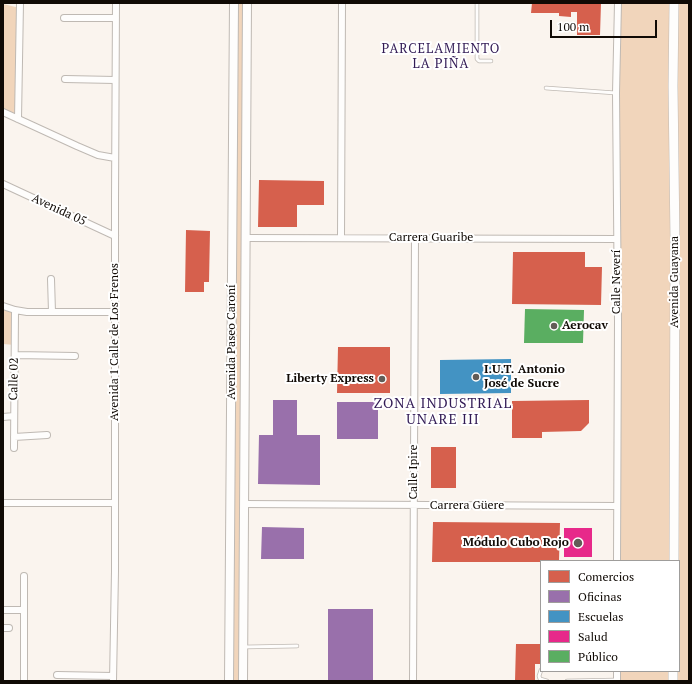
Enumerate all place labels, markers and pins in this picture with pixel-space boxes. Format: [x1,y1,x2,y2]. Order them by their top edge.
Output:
place label: Aerocav [562,319,608,333]
marker: Aerocav [549,321,559,331]
place label: I.U.T. Antonio José de Sucre [484,363,565,391]
place label: Liberty Express [286,372,374,386]
marker: I.U.T. Antonio José de Sucre [471,372,481,382]
marker: Liberty Express [377,374,387,384]
place label: Módulo Cubo Rojo [463,536,569,550]
marker: Módulo Cubo Rojo [572,537,584,549]

